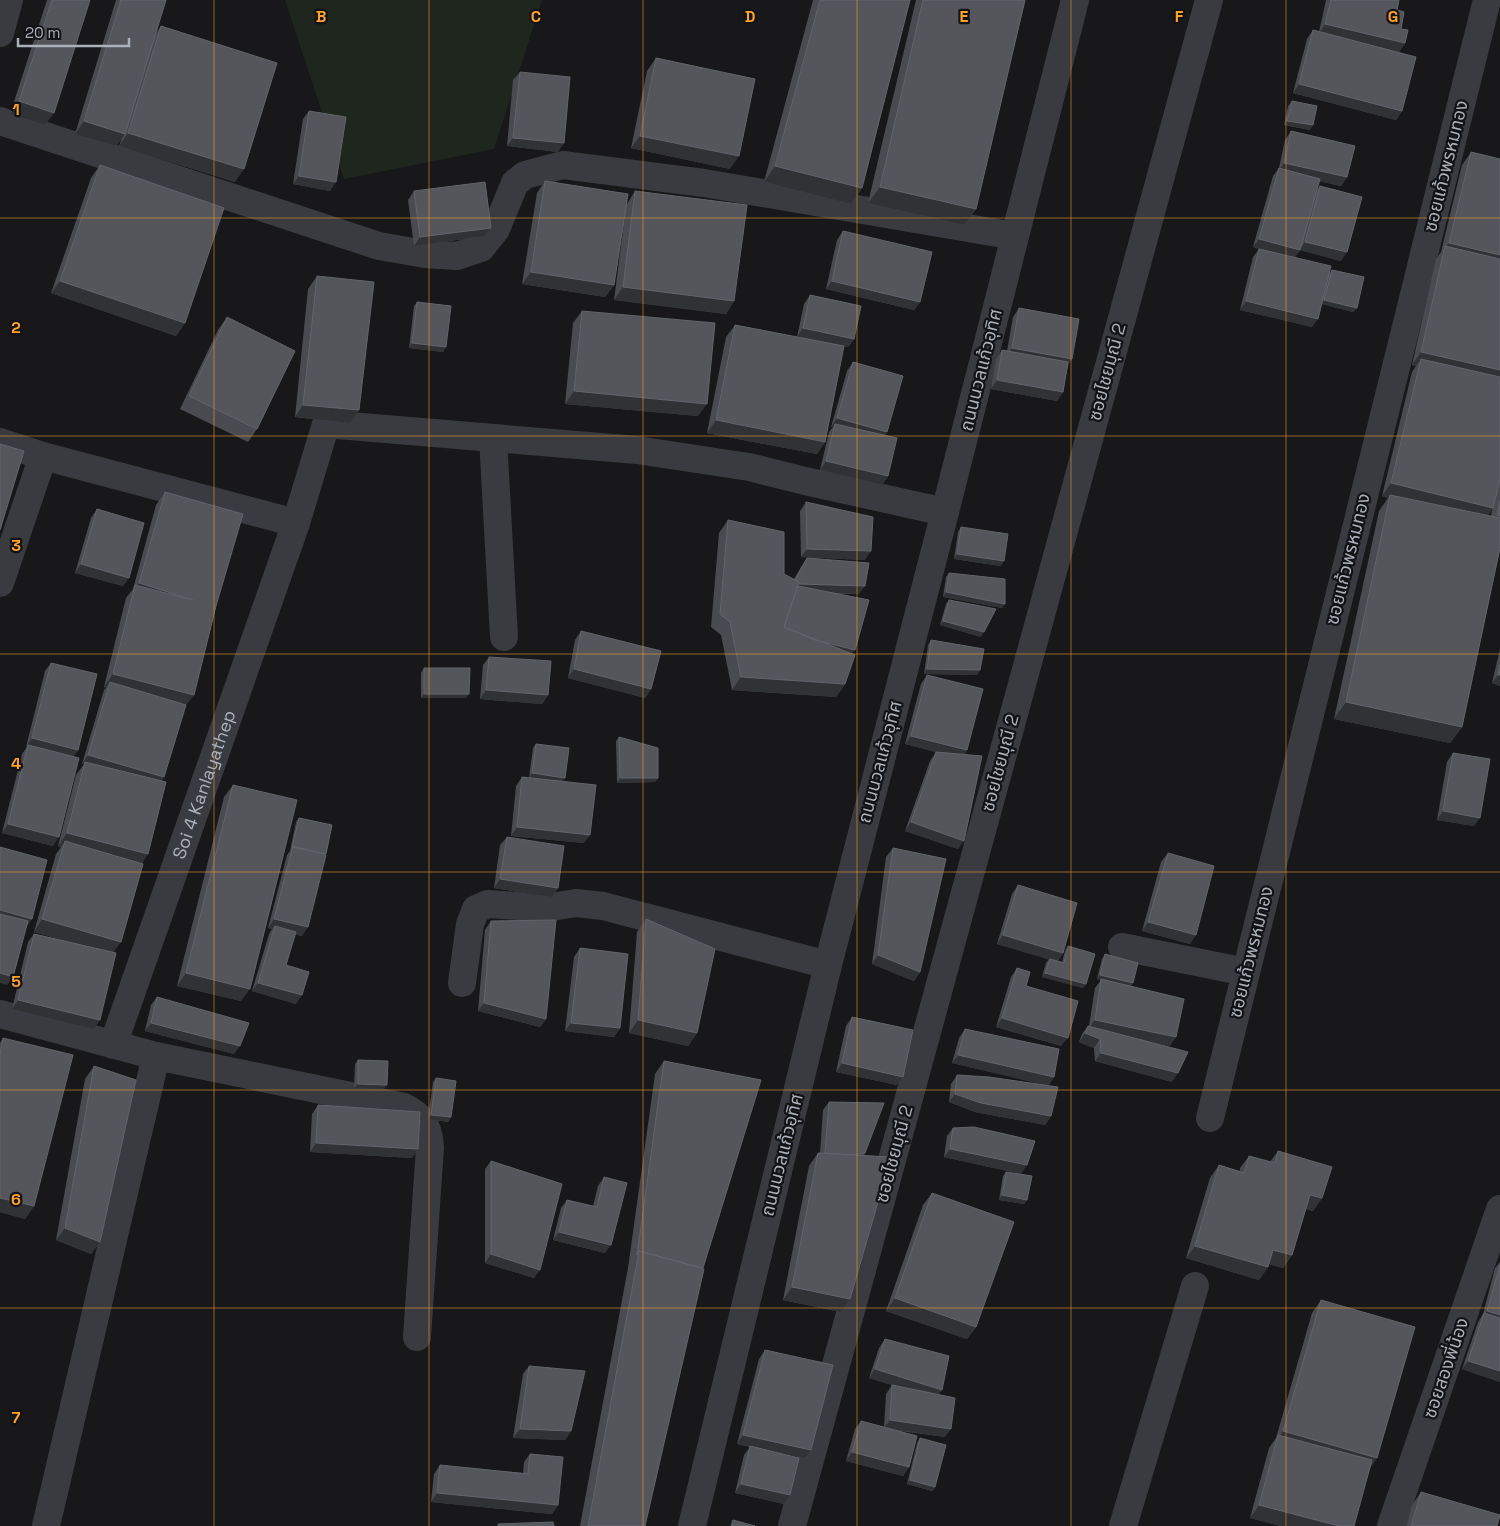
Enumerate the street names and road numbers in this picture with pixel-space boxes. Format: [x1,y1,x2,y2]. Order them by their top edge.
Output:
street label: ซอยแก้วพรหมทอง [1418,98,1473,234]
street label: ถนนนวลแก้วอุทิศ [954,306,1007,434]
street label: ซอยไชยมุณี 2 [1082,321,1131,423]
street label: ซอยแก้วพรหมทอง [1320,491,1375,627]
street label: ถนนนวลแก้วอุทิศ [852,698,907,825]
street label: Soi 4 Kanlayathep [167,707,241,862]
street label: ซอยไชยมุณี 2 [975,712,1024,814]
street label: ซอยแก้วพรหมทอง [1223,884,1278,1020]
street label: ถนนนวลแก้วอุทิศ [755,1091,808,1219]
street label: ซอยไชยมุณี 2 [869,1103,918,1205]
street label: ซอยสองพี่น้อง [1417,1314,1473,1421]

